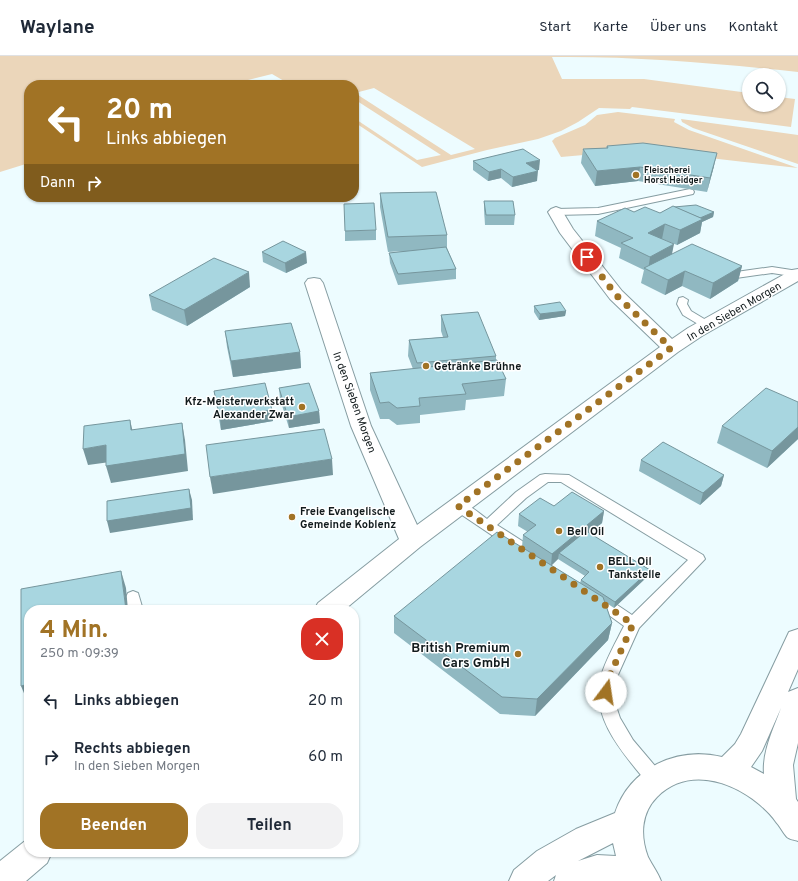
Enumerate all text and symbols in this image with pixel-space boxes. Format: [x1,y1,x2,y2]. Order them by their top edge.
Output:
text: Waylane [20,16,95,40]
text: Start [539,19,571,36]
text: Karte [593,19,628,36]
text: Über uns [650,19,707,36]
text: Kontakt [729,19,778,36]
map controls [742,68,786,112]
button: search [742,68,786,112]
text: 20 m [106,93,173,129]
icon: left [40,96,92,148]
text: Links abbiegen [106,128,227,151]
place label: Fleischerei Horst Heidger [644,165,703,186]
marker: Fleischerei Horst Heidger [631,170,641,180]
icon: right [83,172,105,194]
text: Dann [40,174,75,193]
pin [570,240,604,274]
icon: arrive [576,246,598,268]
street label: In den Sieben Morgen [685,279,784,345]
street label: In den Sieben Morgen [329,350,379,455]
place label: Getränke Brühne [434,360,521,374]
marker: Getränke Brühne [421,361,431,371]
place label: Kfz-Meisterwerkstatt Alexander Zwar [185,395,294,422]
marker: Kfz-Meisterwerkstatt Alexander Zwar [297,402,307,412]
place label: Freie Evangelische Gemeinde Koblenz [300,505,396,532]
marker: Freie Evangelische Gemeinde Koblenz [287,512,297,522]
place label: Bell Oil [567,525,604,539]
marker: Bell Oil [554,526,564,536]
place label: BELL Oil Tankstelle [608,555,661,582]
marker: BELL Oil Tankstelle [595,562,605,572]
text: 4 Min. [40,616,108,646]
button: close [301,618,343,660]
place label: British Premium Cars GmbH [411,641,510,672]
text: 250 m · 09:39 [40,646,119,662]
marker: British Premium Cars GmbH [513,649,523,659]
position arrow [585,671,627,713]
icon: left [40,690,62,712]
text: Links abbiegen [74,692,179,711]
text: 20 m [308,692,343,711]
text: Rechts abbiegen [74,740,191,759]
icon: right [40,746,62,768]
text: 60 m [308,748,343,767]
text: In den Sieben Morgen [74,759,200,775]
button: Beenden [40,803,188,849]
button: Teilen [196,803,343,849]

